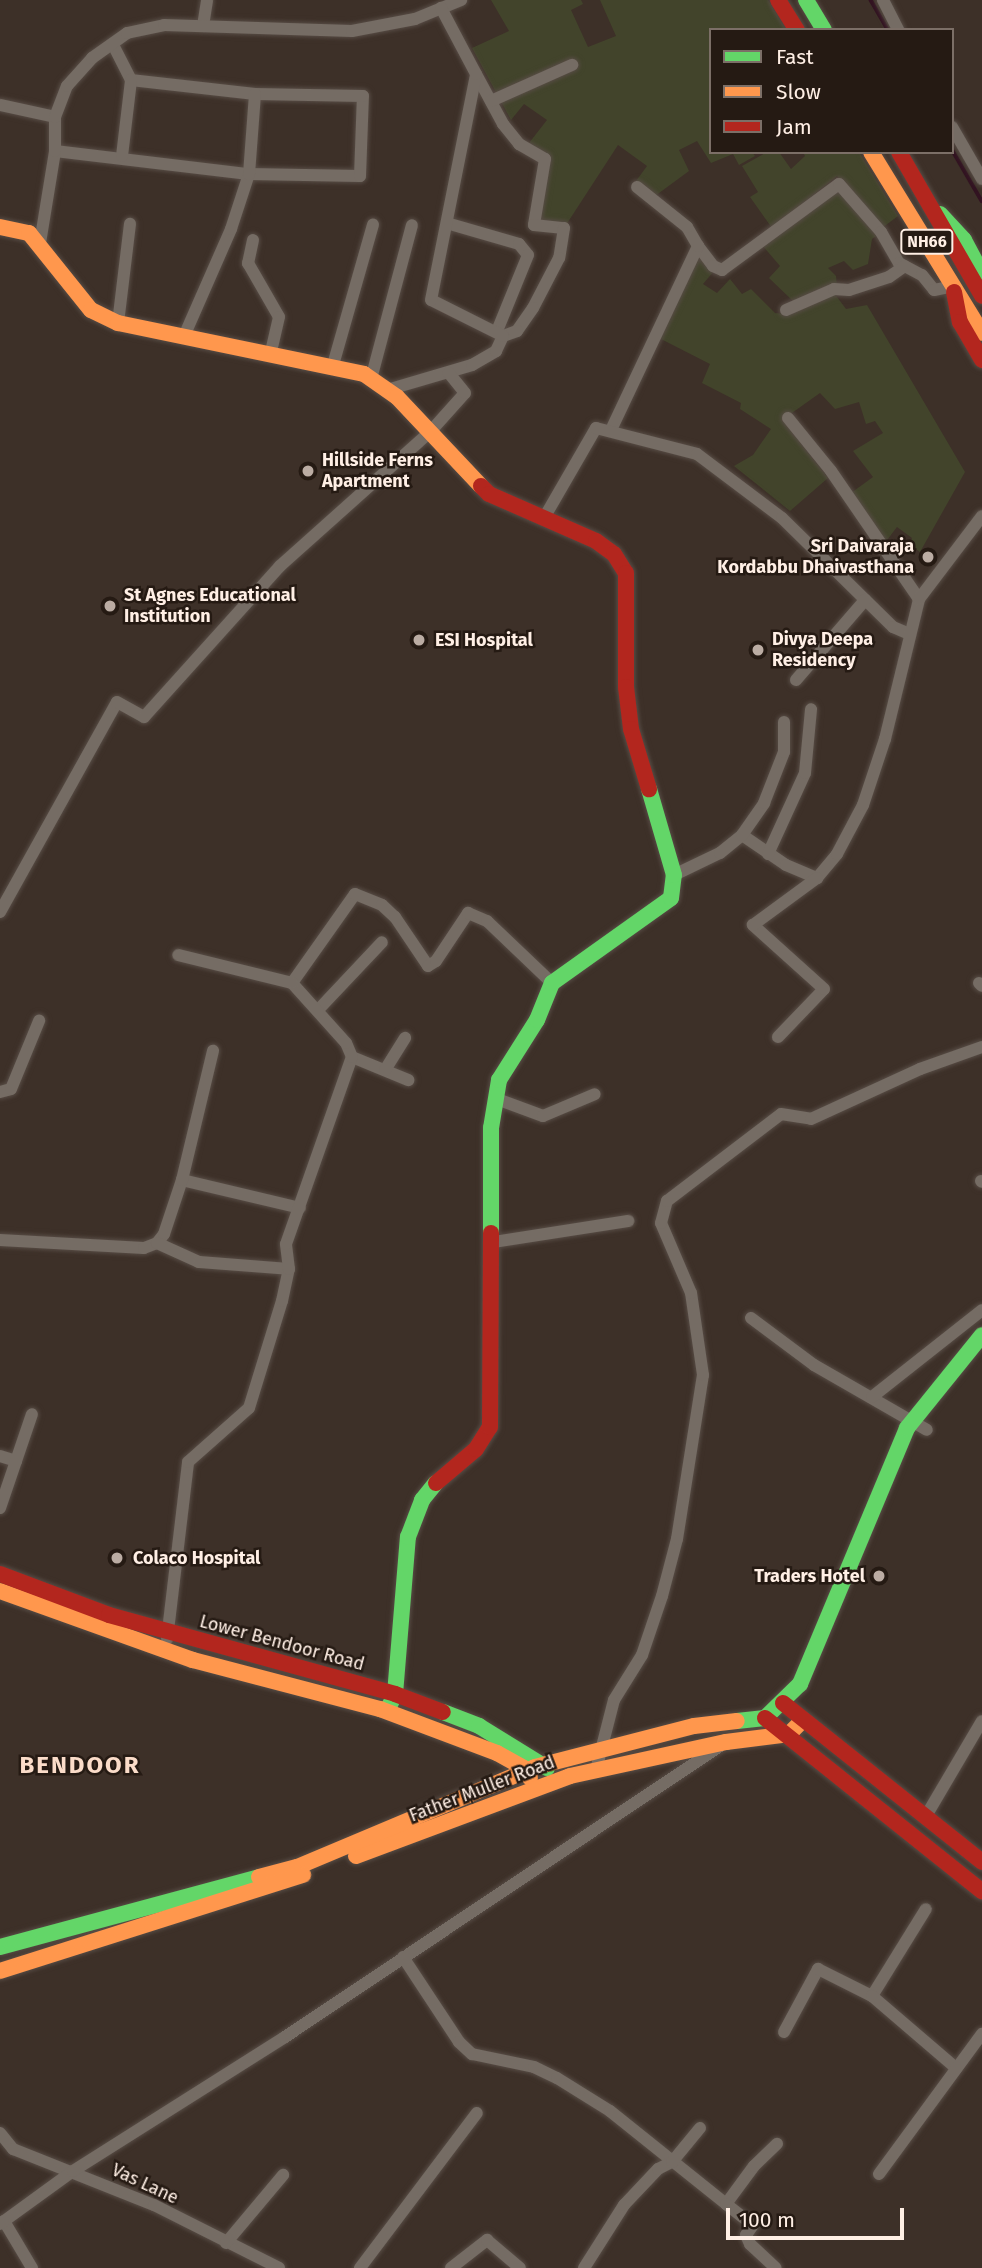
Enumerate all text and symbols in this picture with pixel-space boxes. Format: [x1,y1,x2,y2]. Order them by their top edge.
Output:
legend [709,28,954,154]
text: Fast [776,44,814,70]
text: Slow [776,79,821,105]
text: Jam [776,114,812,140]
road number: NH66 [899,230,955,254]
place label: Hillside Ferns Apartment [322,450,433,492]
marker: Hillside Ferns Apartment [300,463,316,479]
place label: Sri Daivaraja Kordabbu Dhaivasthana [717,536,914,578]
marker: Sri Daivaraja Kordabbu Dhaivasthana [920,549,936,565]
place label: St Agnes Educational Institution [124,585,296,628]
marker: St Agnes Educational Institution [102,598,118,614]
place label: ESI Hospital [435,629,533,651]
place label: Divya Deepa Residency [772,629,873,672]
marker: ESI Hospital [409,630,429,650]
marker: Divya Deepa Residency [750,642,766,658]
place label: Colaco Hospital [133,1547,260,1569]
marker: Colaco Hospital [107,1548,127,1568]
place label: Traders Hotel [754,1565,865,1587]
marker: Traders Hotel [871,1568,887,1584]
street label: Lower Bendoor Road [197,1611,367,1675]
street label: Father Muller Road [406,1751,558,1827]
district label: BENDOOR [20,1752,140,1780]
street label: Vas Lane [108,2159,182,2209]
scale bar [730,2194,908,2238]
text: 100 m [739,2207,795,2233]

